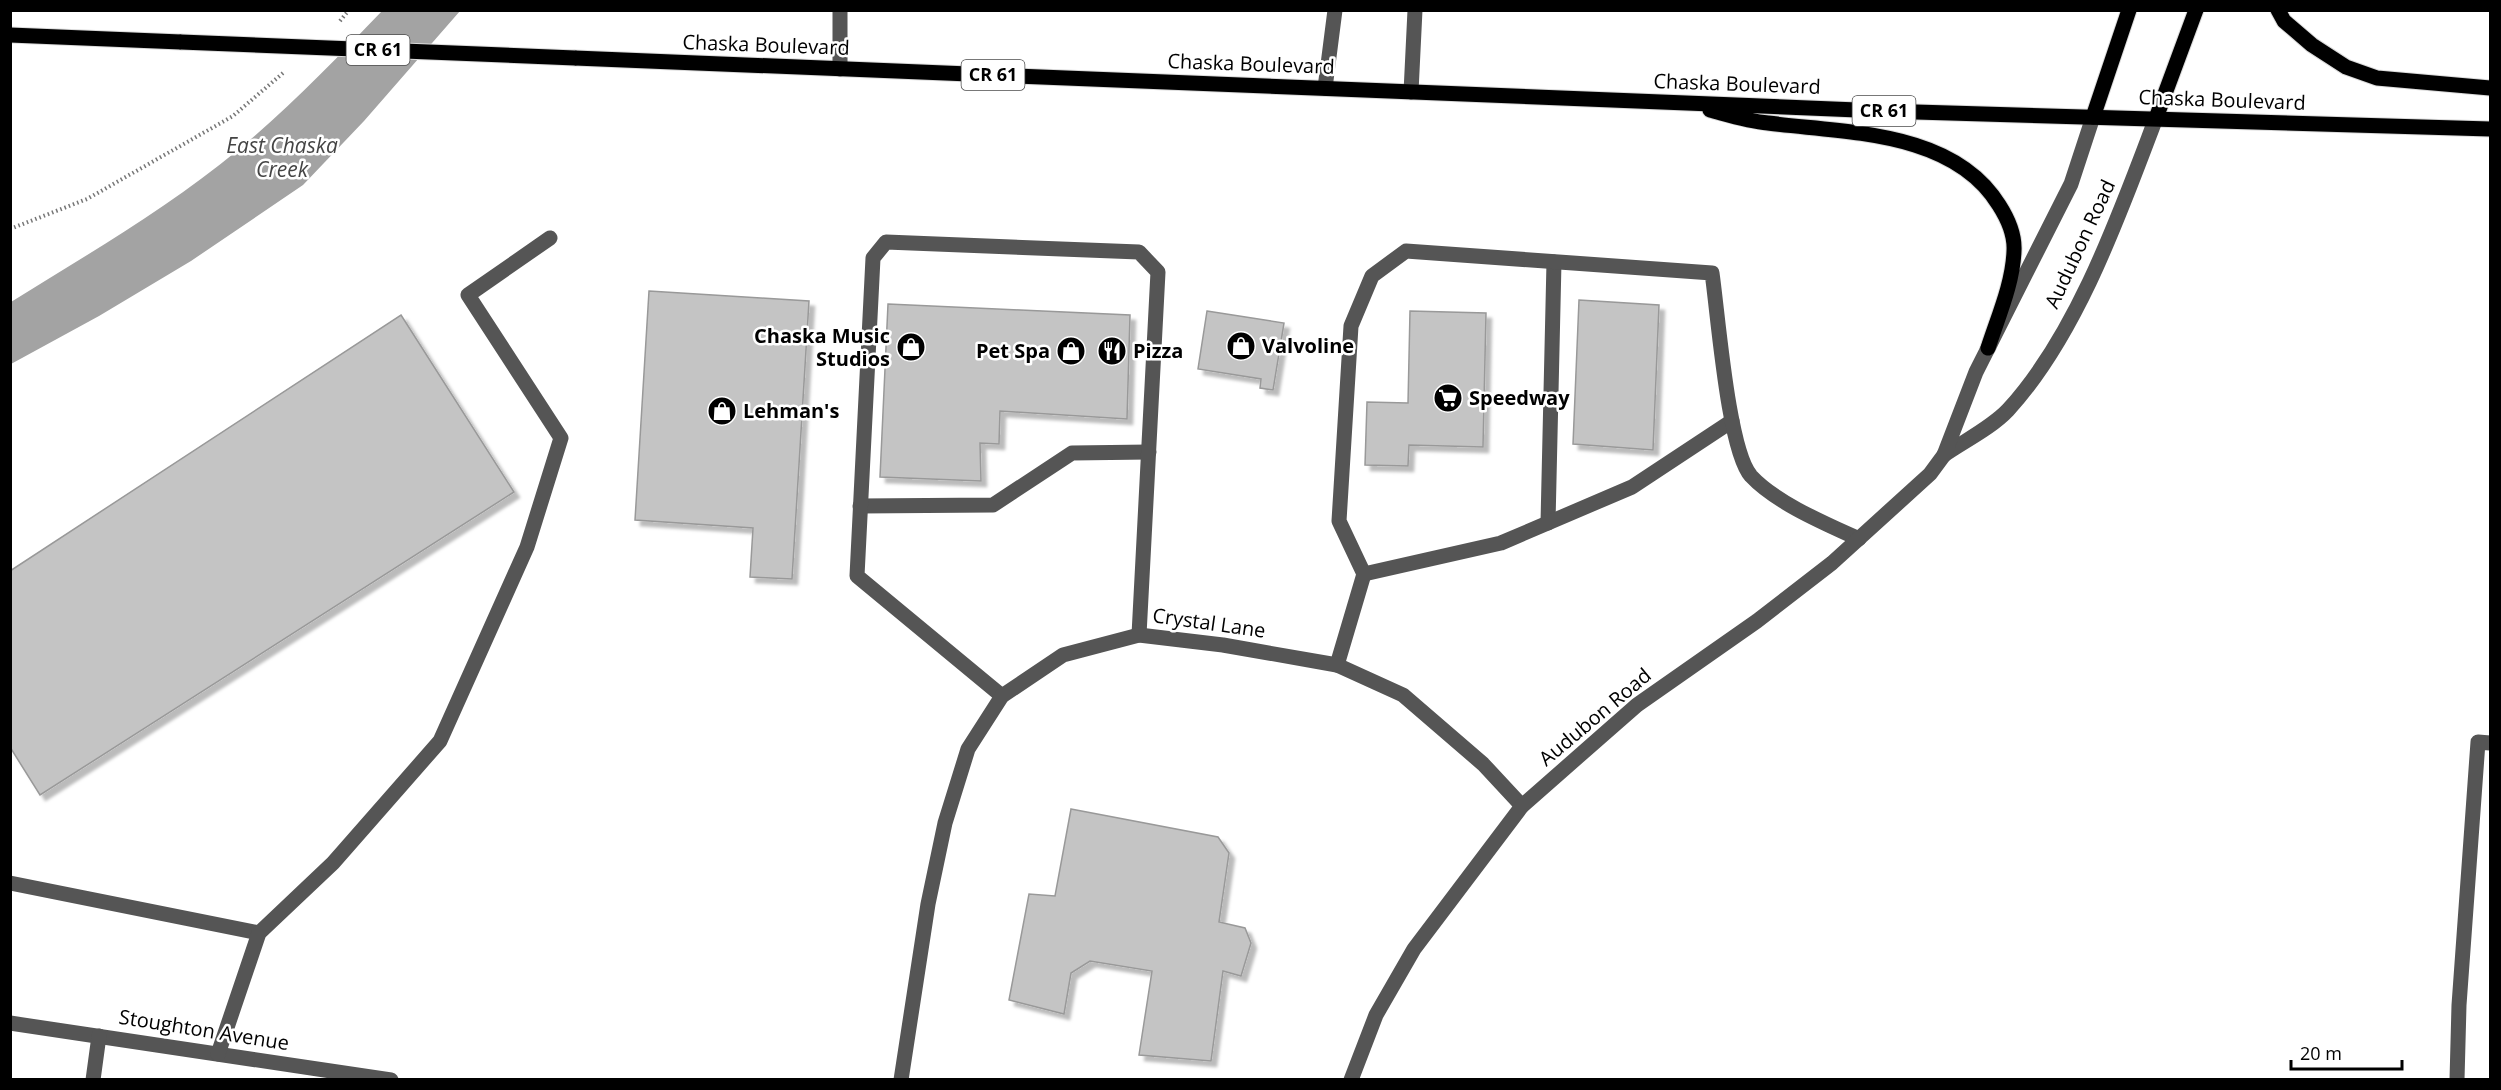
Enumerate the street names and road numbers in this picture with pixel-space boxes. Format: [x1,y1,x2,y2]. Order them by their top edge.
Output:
street label: Chaska Boulevard [682,28,850,61]
road number: CR 61 [346,35,410,65]
street label: Chaska Boulevard [1167,47,1335,80]
road number: CR 61 [962,60,1024,90]
street label: Chaska Boulevard [1653,67,1821,100]
street label: Chaska Boulevard [2138,83,2306,116]
road number: CR 61 [1852,96,1916,126]
street label: Audubon Road [2038,175,2121,312]
street label: Crystal Lane [1151,601,1267,644]
street label: Audubon Road [1533,662,1657,772]
street label: Stoughton Avenue [117,1003,291,1056]

